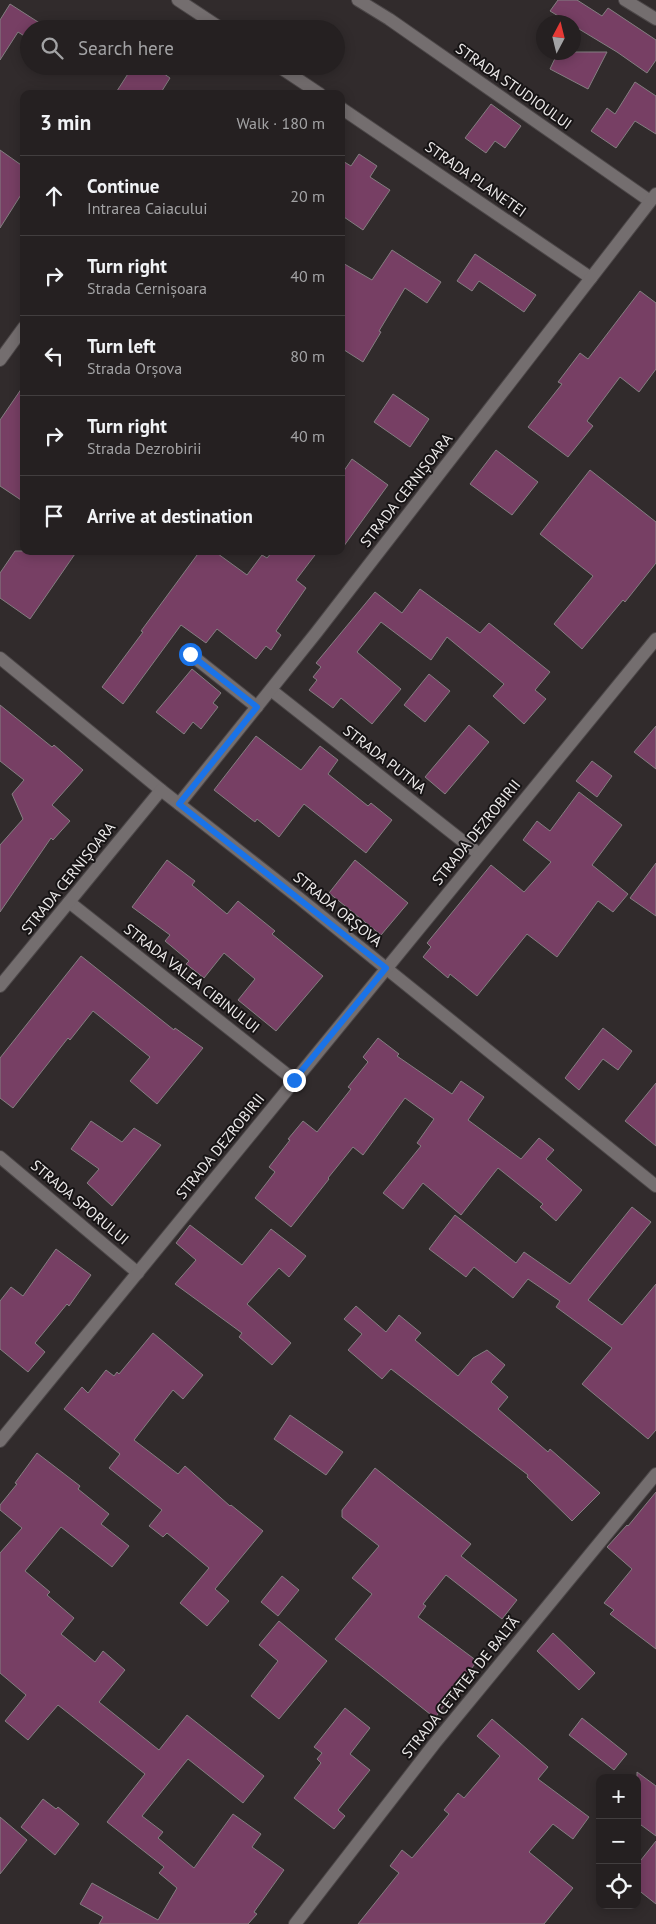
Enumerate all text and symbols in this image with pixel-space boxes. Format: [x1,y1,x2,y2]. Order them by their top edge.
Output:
north arrow [536,15,581,60]
search box [20,20,345,75]
icon: search [38,34,66,62]
text: Search here [78,36,174,60]
street label: STRADA STUDIOULUI [452,39,576,133]
text: 3 min [40,109,91,136]
text: Walk · 180 m [236,113,325,133]
street label: STRADA PLANETEI [422,137,530,221]
text: Continue [87,174,159,198]
icon: ahead [40,182,68,210]
text: 20 m [290,186,325,206]
text: Intrarea Caiacului [87,198,207,218]
text: Turn right [87,254,167,278]
icon: right [40,262,68,290]
text: 40 m [290,266,325,286]
text: Strada Cernișoara [87,278,207,298]
text: Turn left [87,334,156,358]
icon: left [40,342,68,370]
text: 80 m [290,346,325,366]
text: Strada Orșova [87,358,182,378]
text: Turn right [87,414,167,438]
icon: right [40,422,68,450]
text: 40 m [290,426,325,446]
street label: STRADA CERNIȘOARA [356,429,456,551]
text: Strada Dezrobirii [87,438,202,458]
icon: arrive [40,502,68,530]
text: Arrive at destination [87,504,253,528]
route start [179,643,202,666]
street label: STRADA PUTNA [340,721,431,798]
street label: STRADA DEZROBIRII [428,775,524,889]
street label: STRADA CERNIȘOARA [17,818,119,938]
street label: STRADA ORȘOVA [290,867,386,951]
street label: STRADA VALEA CIBINULUI [120,919,264,1037]
route end [283,1069,306,1092]
street label: STRADA DEZROBIRII [172,1089,268,1203]
street label: STRADA SPORULUI [27,1155,133,1249]
street label: STRADA CETATEA DE BALTĂ [397,1612,523,1762]
map controls [596,1774,641,1909]
button: + [596,1774,641,1819]
button: − [596,1819,641,1864]
button: locate [596,1864,641,1909]

